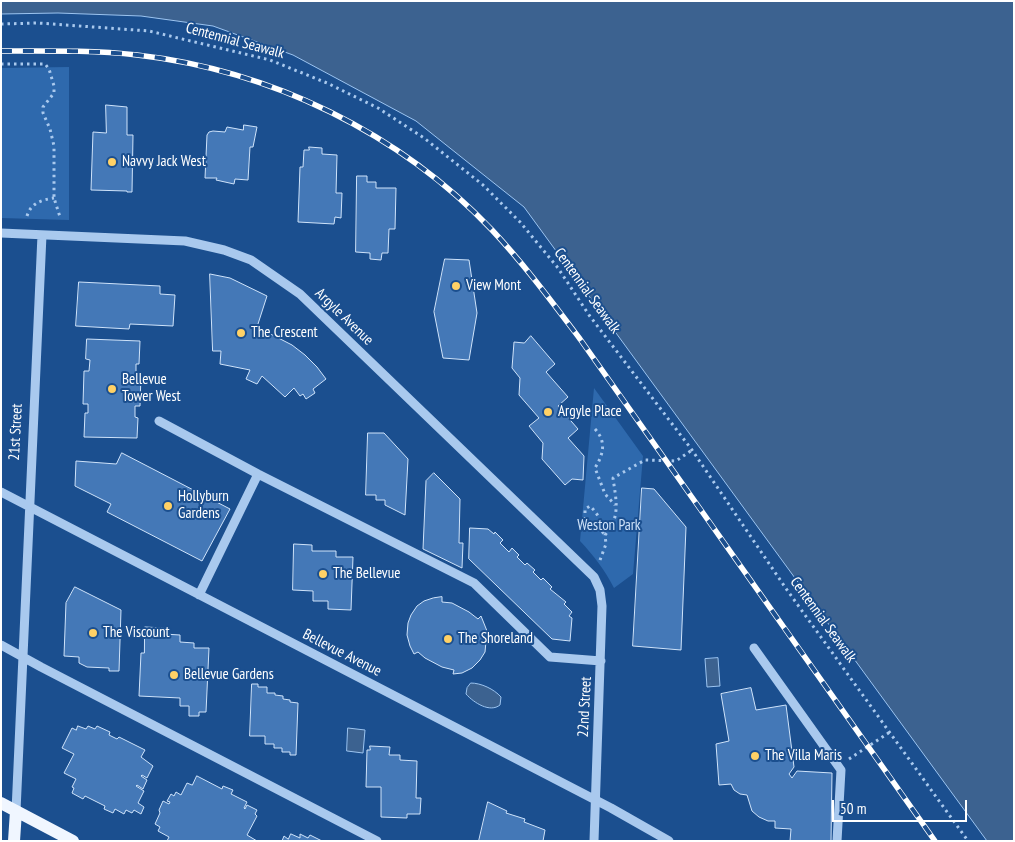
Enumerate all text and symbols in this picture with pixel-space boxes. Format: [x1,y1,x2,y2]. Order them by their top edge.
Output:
street label: Centennial Seawalk [184,19,286,63]
place label: Navvy Jack West [122,153,206,171]
marker: Navvy Jack West [106,156,118,168]
street label: Centennial Seawalk [550,245,624,337]
place label: View Mont [466,277,521,295]
marker: View Mont [450,280,462,292]
street label: Argyle Avenue [311,285,377,349]
place label: The Crescent [251,324,318,342]
marker: The Crescent [235,327,247,339]
place label: Bellevue Tower West [122,371,181,406]
marker: Bellevue Tower West [106,383,118,395]
street label: 21st Street [6,403,26,461]
place label: Argyle Place [558,403,622,421]
marker: Argyle Place [542,406,554,418]
place label: Hollyburn Gardens [178,488,229,523]
marker: Hollyburn Gardens [162,500,174,512]
park label: Weston Park [577,517,641,535]
place label: The Bellevue [333,565,400,583]
marker: The Bellevue [317,568,329,580]
street label: Centennial Seawalk [786,574,860,666]
place label: The Viscount [103,624,170,642]
street label: Bellevue Avenue [300,625,384,681]
marker: The Viscount [87,627,99,639]
place label: The Shoreland [458,630,533,648]
marker: The Shoreland [442,633,454,645]
place label: Bellevue Gardens [184,666,274,684]
marker: Bellevue Gardens [168,669,180,681]
street label: 22nd Street [574,676,596,738]
place label: The Villa Maris [765,747,842,765]
marker: The Villa Maris [749,750,761,762]
scale bar [835,790,970,822]
text: 50 m [840,799,866,818]

